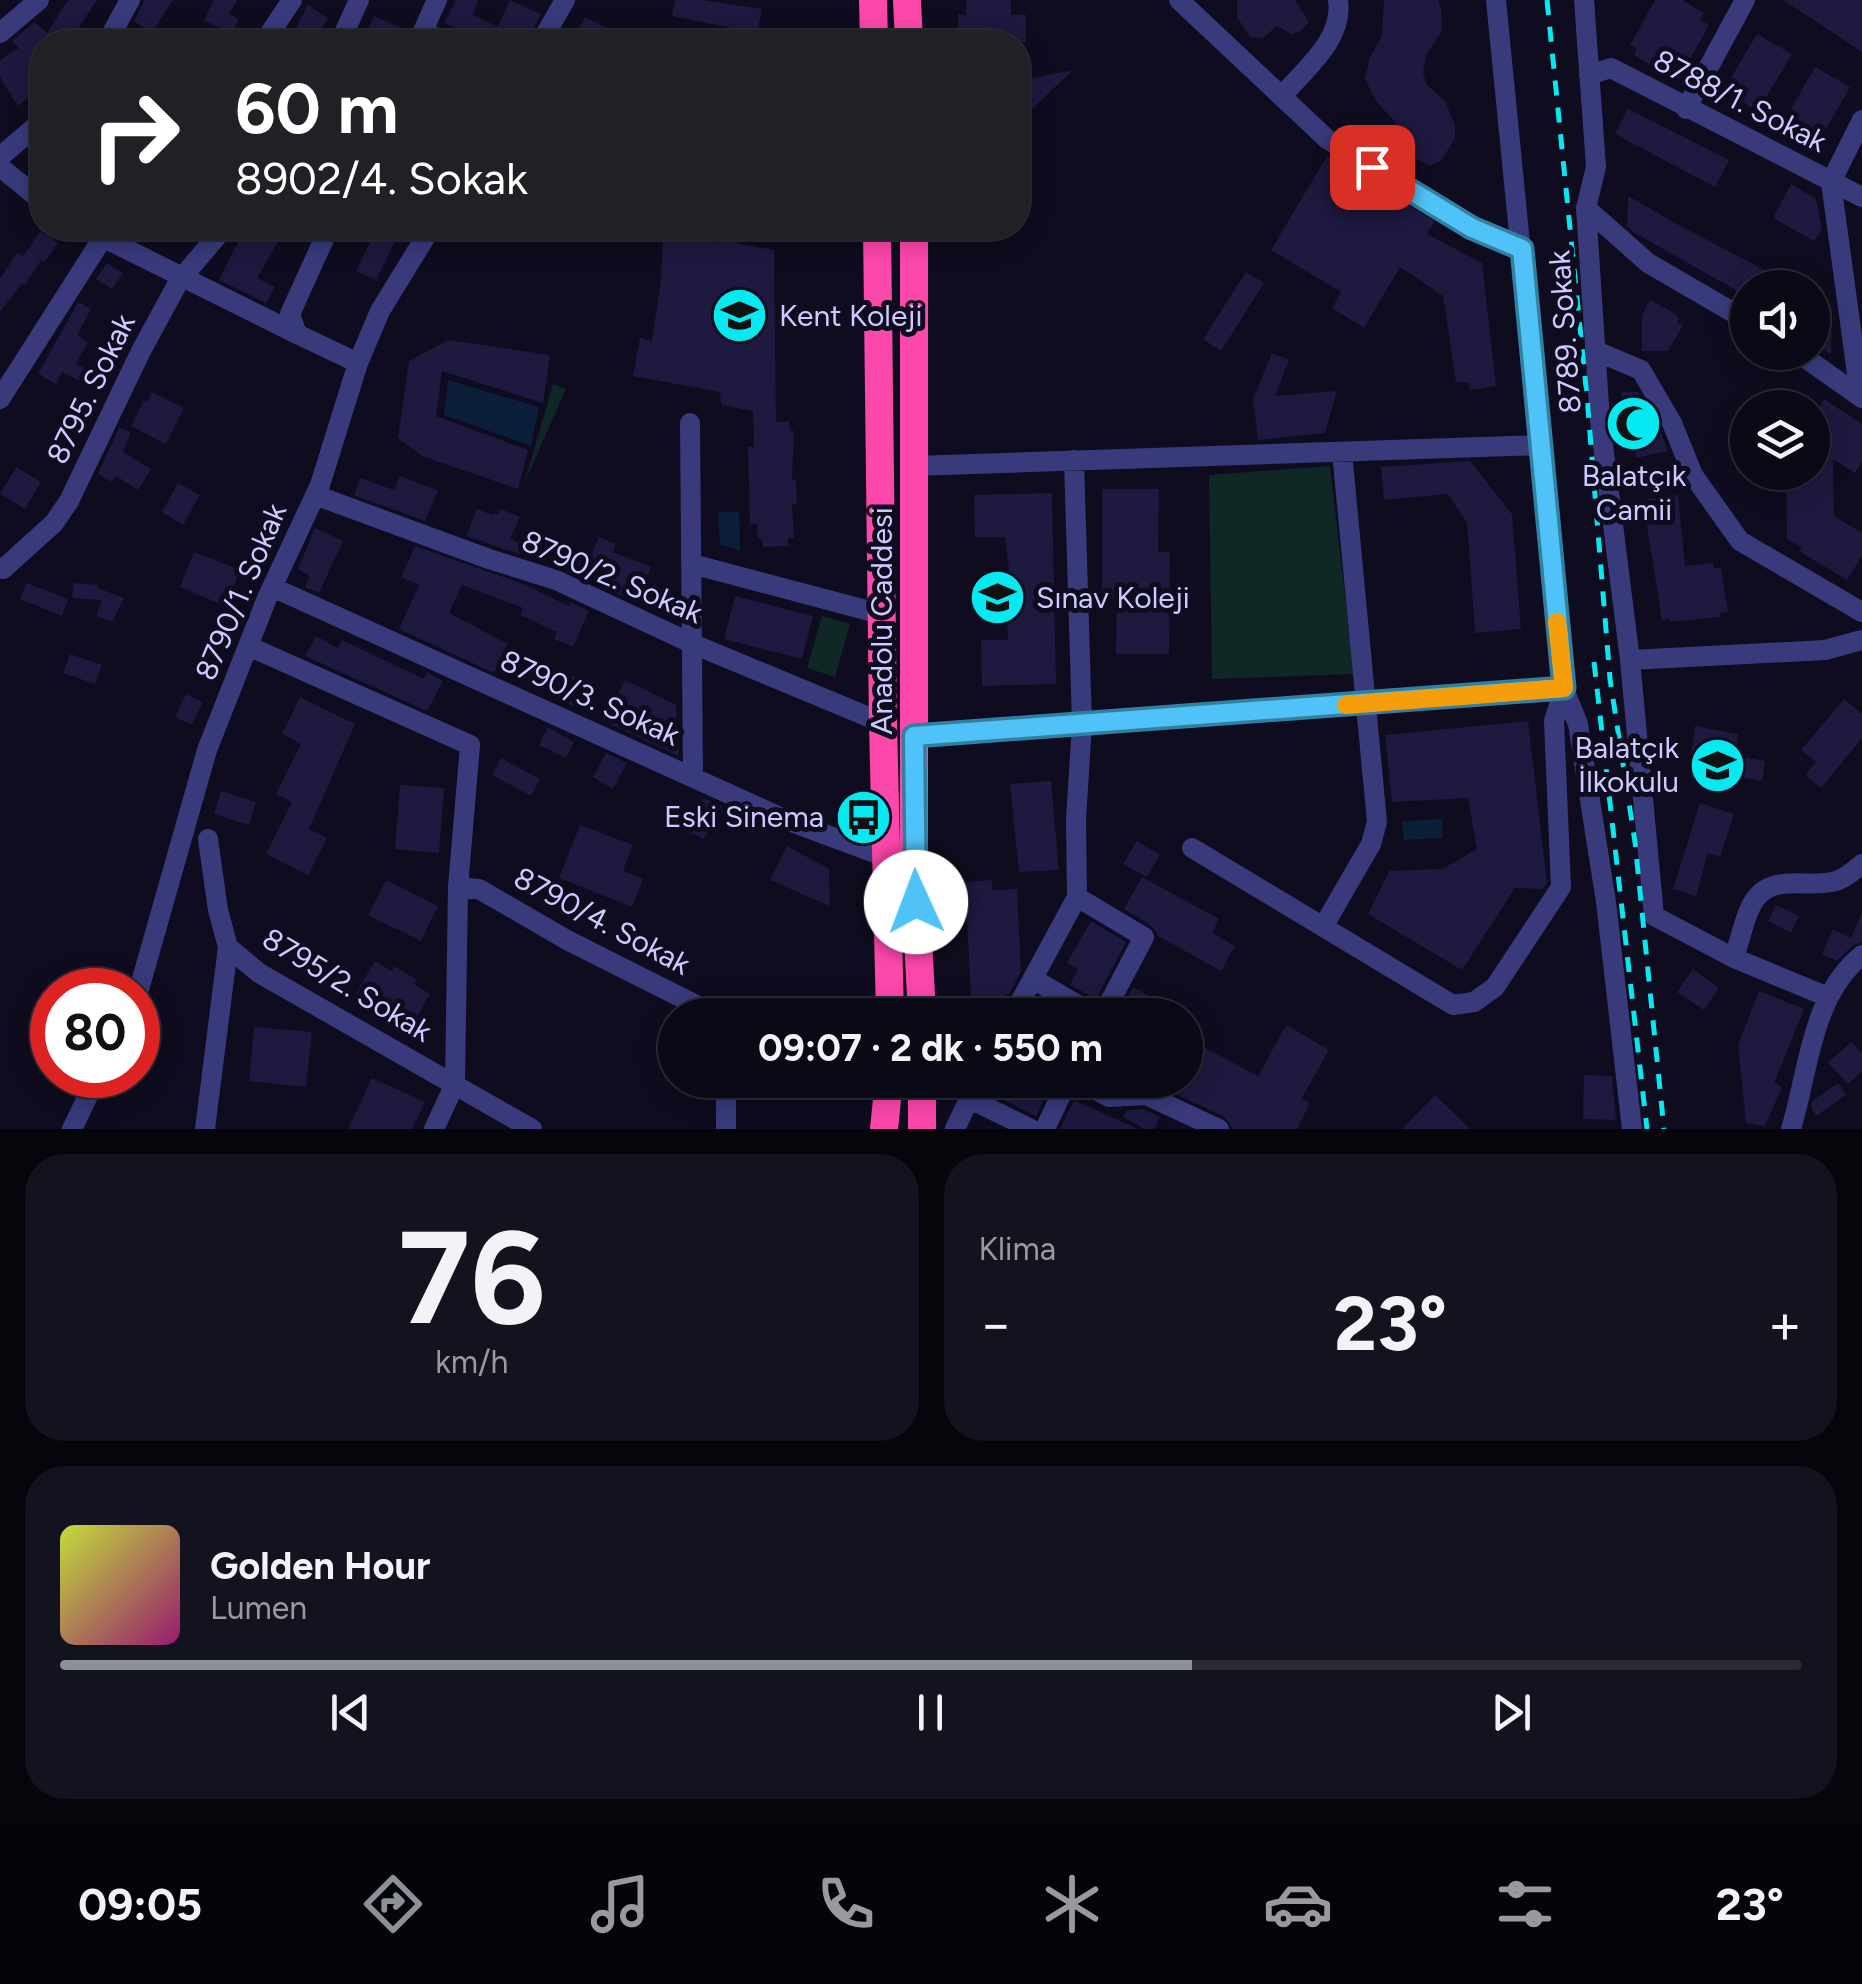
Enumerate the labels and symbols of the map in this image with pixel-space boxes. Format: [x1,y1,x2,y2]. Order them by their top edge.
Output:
street label: 8788/1. Sokak [1648,41,1833,160]
pin [1330,125,1415,210]
street label: 8789. Sokak [1540,249,1589,415]
school or university icon: Kent Koleji [710,286,770,346]
place label: Kent Koleji [779,297,922,334]
street label: 8795. Sokak [38,307,143,470]
mosque icon: Balatçık Camii [1604,393,1664,453]
place label: Balatçık Camii [1582,457,1687,528]
street label: 8790/1. Sokak [187,497,295,686]
street label: Anadolu Caddesi [863,507,900,735]
street label: 8790/2. Sokak [516,522,709,631]
school or university icon: Sınav Koleji [967,568,1027,628]
place label: Sınav Koleji [1036,579,1190,616]
street label: 8790/3. Sokak [495,642,686,754]
place label: Balatçık İlkokulu [1574,729,1679,800]
school or university icon: Balatçık İlkokulu [1688,735,1748,795]
bus stop icon: Eski Sinema [833,787,893,847]
place label: Eski Sinema [664,798,824,835]
position arrow [864,850,968,954]
street label: 8790/4. Sokak [508,859,697,983]
street label: 8795/2. Sokak [256,920,439,1050]
speed limit sign: 80 [30,968,160,1098]

